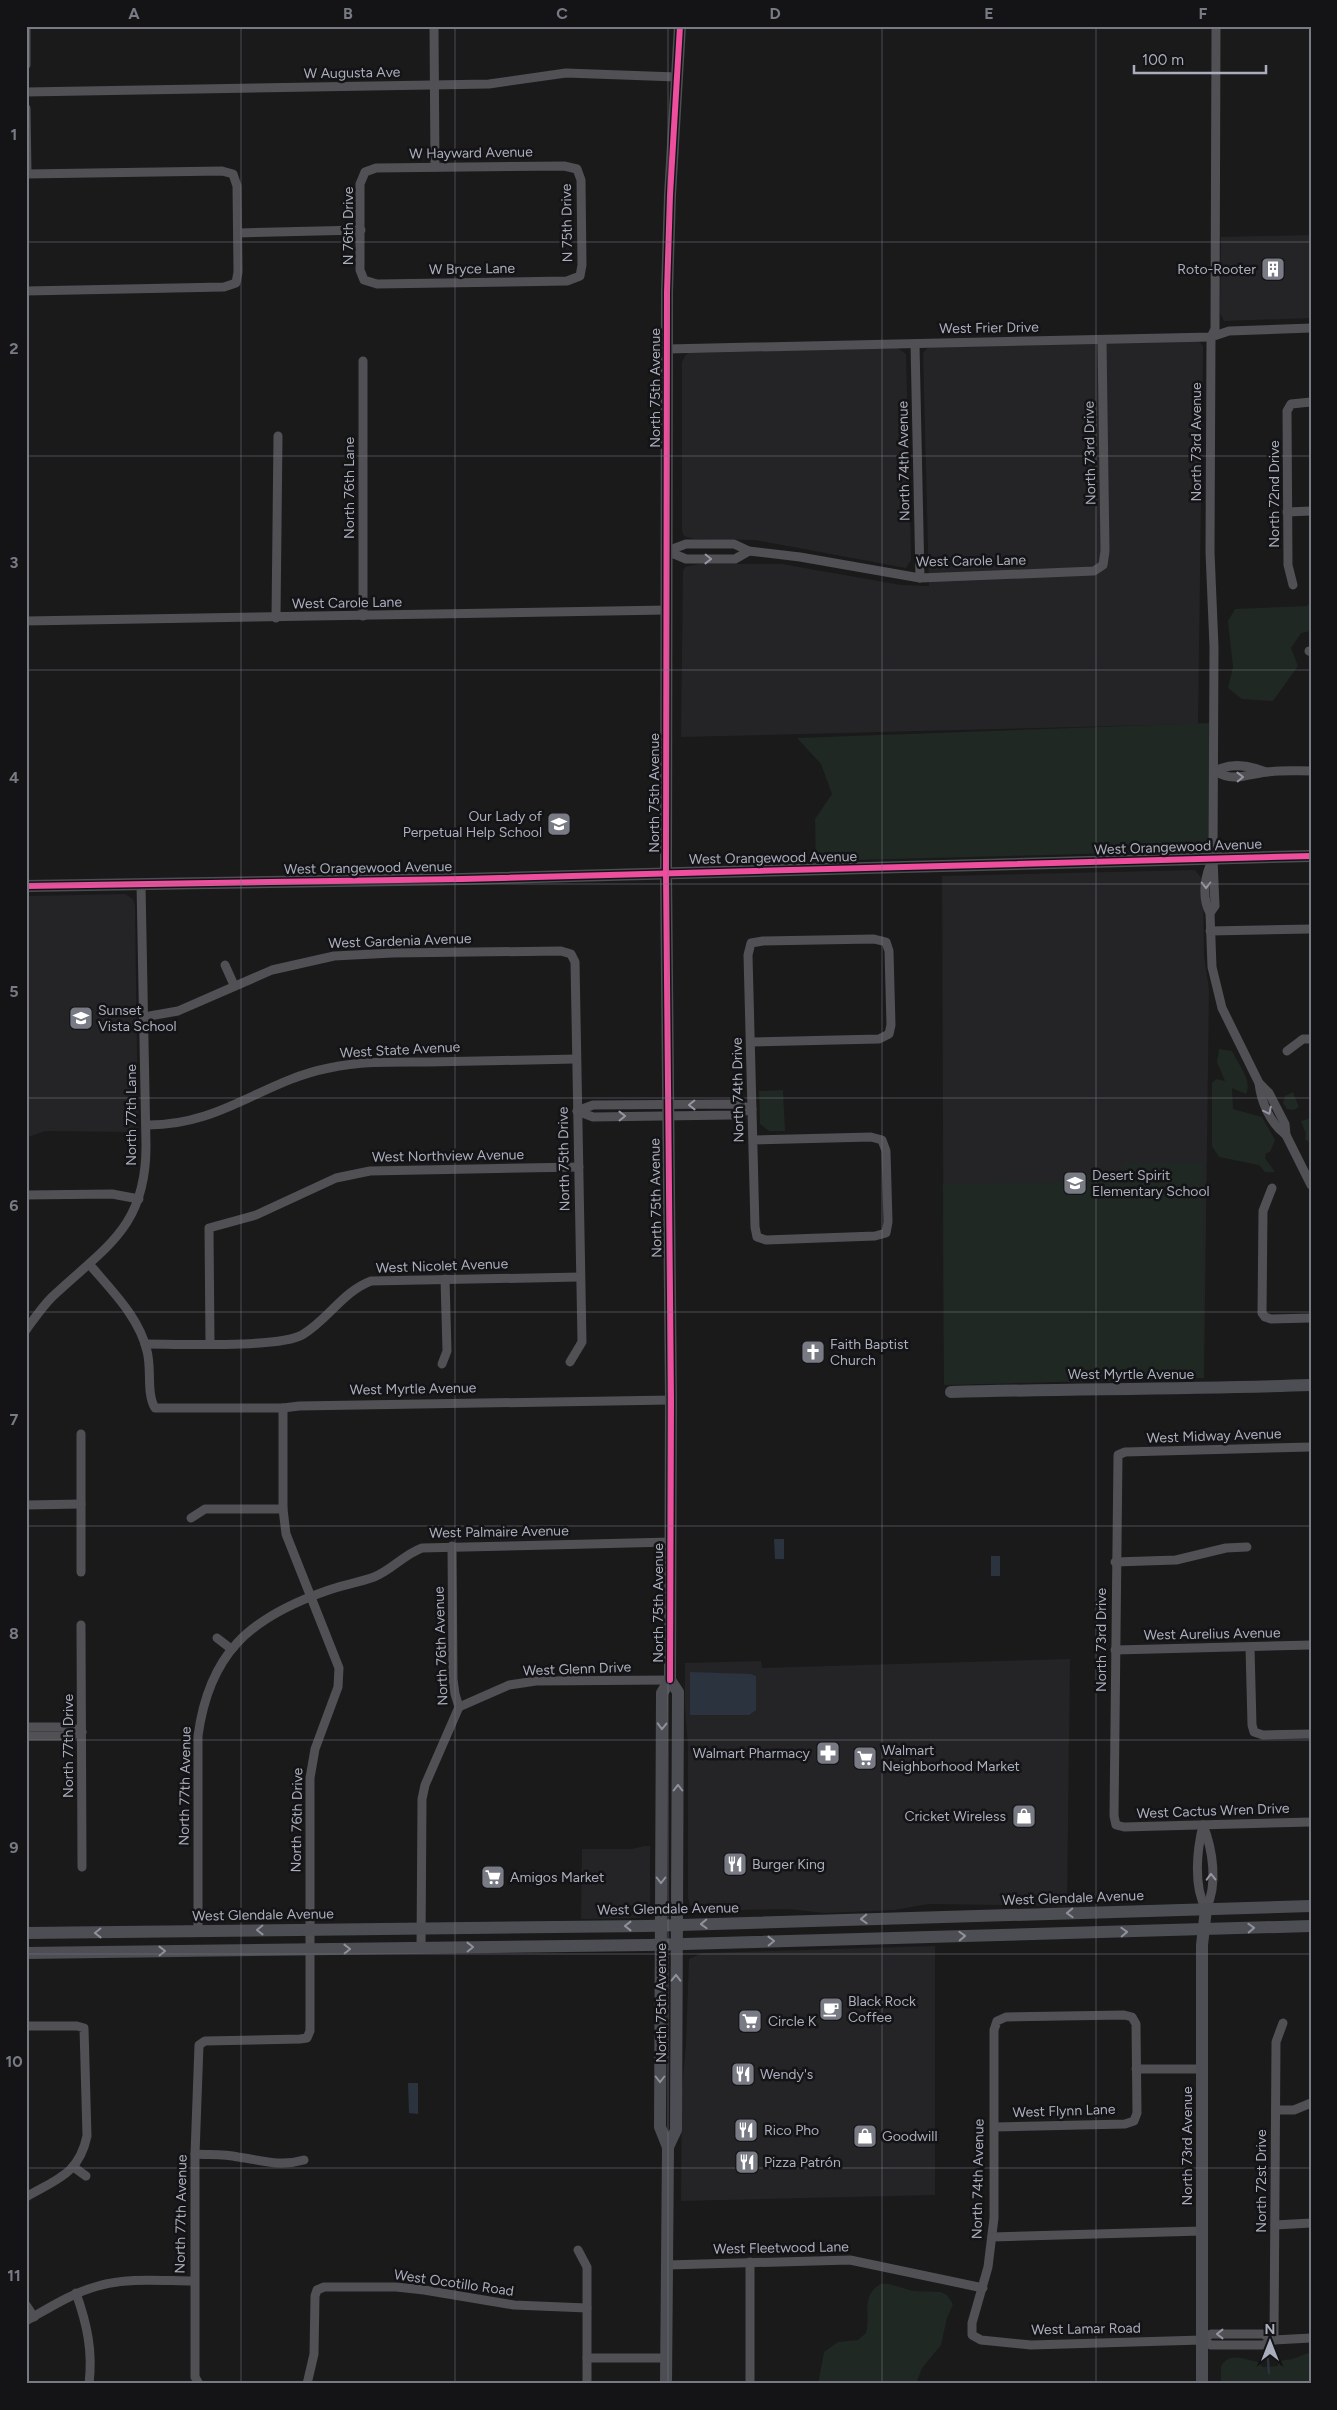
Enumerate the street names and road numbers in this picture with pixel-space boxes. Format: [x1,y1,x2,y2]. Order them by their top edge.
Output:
street label: W Augusta Ave [304,64,401,82]
street label: W Hayward Avenue [409,143,533,163]
street label: N 75th Drive [558,183,576,263]
street label: N 76th Drive [340,186,357,265]
street label: W Bryce Lane [429,260,515,278]
street label: West Frier Drive [939,319,1039,337]
street label: North 75th Avenue [647,328,664,448]
street label: North 73rd Avenue [1188,382,1205,502]
street label: North 74th Avenue [894,400,914,521]
street label: North 73rd Drive [1081,400,1099,505]
street label: North 76th Lane [341,437,358,539]
street label: North 72nd Drive [1266,440,1283,548]
street label: West Carole Lane [916,552,1026,570]
street label: West Carole Lane [292,594,402,612]
street label: North 75th Avenue [646,733,663,853]
street label: West Orangewood Avenue [1094,836,1263,858]
street label: West Orangewood Avenue [689,848,858,868]
street label: West Orangewood Avenue [284,858,453,878]
street label: West Gardenia Avenue [328,930,472,952]
street label: North 74th Drive [729,1037,747,1143]
street label: West State Avenue [339,1038,461,1062]
street label: North 77th Lane [123,1064,140,1166]
street label: North 75th Drive [555,1106,573,1212]
street label: North 75th Avenue [646,1138,666,1258]
street label: West Northview Avenue [372,1146,525,1166]
street label: West Nicolet Avenue [376,1255,509,1277]
street label: West Myrtle Avenue [1068,1366,1195,1383]
street label: West Myrtle Avenue [350,1379,477,1399]
street label: West Midway Avenue [1146,1425,1282,1447]
street label: West Palmaire Avenue [429,1522,569,1542]
street label: North 75th Avenue [650,1543,667,1663]
street label: North 76th Avenue [430,1586,452,1706]
street label: North 73rd Drive [1093,1588,1110,1692]
street label: West Aurelius Avenue [1143,1624,1281,1644]
street label: West Glenn Drive [522,1659,632,1679]
street label: North 77th Drive [60,1694,77,1798]
street label: North 77th Avenue [175,1726,195,1846]
street label: North 76th Drive [288,1767,306,1872]
street label: West Cactus Wren Drive [1136,1800,1290,1822]
street label: West Glendale Avenue [1002,1887,1145,1909]
street label: West Glendale Avenue [597,1899,739,1919]
street label: West Glendale Avenue [192,1905,334,1925]
street label: North 75th Avenue [653,1943,670,2063]
street label: North 73rd Avenue [1179,2086,1196,2206]
street label: West Flynn Lane [1012,2101,1116,2121]
street label: North 74th Avenue [968,2118,988,2239]
street label: North 72st Drive [1253,2129,1270,2233]
street label: North 77th Avenue [171,2154,191,2274]
street label: West Fleetwood Lane [713,2238,849,2258]
street label: West Ocotillo Road [393,2266,515,2300]
street label: West Lamar Road [1031,2320,1141,2338]

